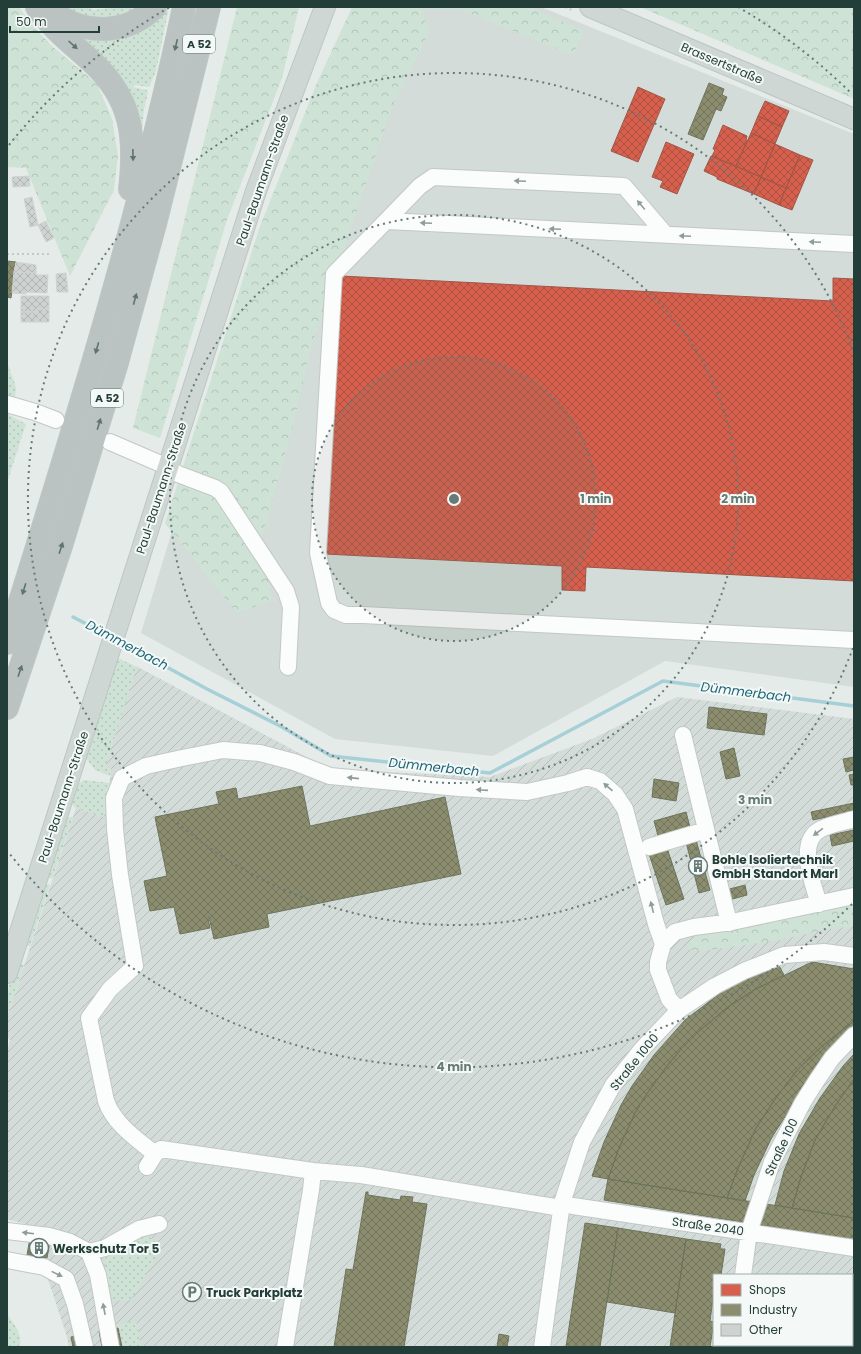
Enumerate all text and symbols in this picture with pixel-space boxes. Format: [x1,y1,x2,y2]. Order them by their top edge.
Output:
scale bar [10,8,99,34]
text: 50 m [16,13,47,30]
road number: A 52 [183,35,215,53]
street label: Brassertstraße [678,38,766,88]
one-way arrow [173,39,179,51]
one-way arrow [68,41,78,50]
street label: Paul-Baumann-Straße [232,112,292,248]
one-way arrow [130,149,136,162]
one-way arrow [513,178,526,184]
one-way arrow [636,200,645,211]
one-way arrow [420,219,432,226]
one-way arrow [548,226,561,232]
one-way arrow [679,232,691,239]
one-way arrow [809,239,821,246]
one-way arrow [132,293,138,305]
one-way arrow [94,342,100,354]
road number: A 52 [91,389,123,407]
one-way arrow [96,417,102,429]
street label: Paul-Baumann-Straße [132,420,190,556]
text: 1 min [580,490,612,507]
text: 2 min [721,490,755,507]
centre of rings [447,492,461,506]
one-way arrow [58,542,64,554]
one-way arrow [21,583,27,595]
water label: Dümmerbach [82,615,172,675]
one-way arrow [17,665,23,677]
water label: Dümmerbach [700,677,792,707]
street label: Paul-Baumann-Straße [34,729,92,865]
water label: Dümmerbach [388,753,480,781]
one-way arrow [347,774,359,781]
one-way arrow [602,783,613,792]
one-way arrow [476,786,488,793]
text: 3 min [738,791,772,808]
one-way arrow [812,828,823,836]
place label: Bohle Isoliertechnik GmbH Standort Marl [712,851,838,882]
building icon: Bohle Isoliertechnik GmbH Standort Marl [687,855,709,877]
one-way arrow [648,901,654,913]
street label: Straße 1000 [606,1030,662,1094]
text: 4 min [436,1058,472,1075]
street label: Straße 100 [760,1115,802,1179]
street label: Straße 2040 [671,1213,745,1239]
one-way arrow [22,1230,34,1237]
building icon: Werkschutz Tor 5 [28,1237,50,1259]
place label: Werkschutz Tor 5 [53,1240,159,1257]
one-way arrow [51,1271,62,1277]
legend [713,1274,853,1346]
parking icon: Truck Parkplatz [181,1281,203,1303]
text: Shops [749,1281,786,1298]
place label: Truck Parkplatz [206,1284,302,1301]
text: Industry [749,1301,798,1318]
one-way arrow [101,1303,107,1315]
text: Other [749,1321,783,1338]

